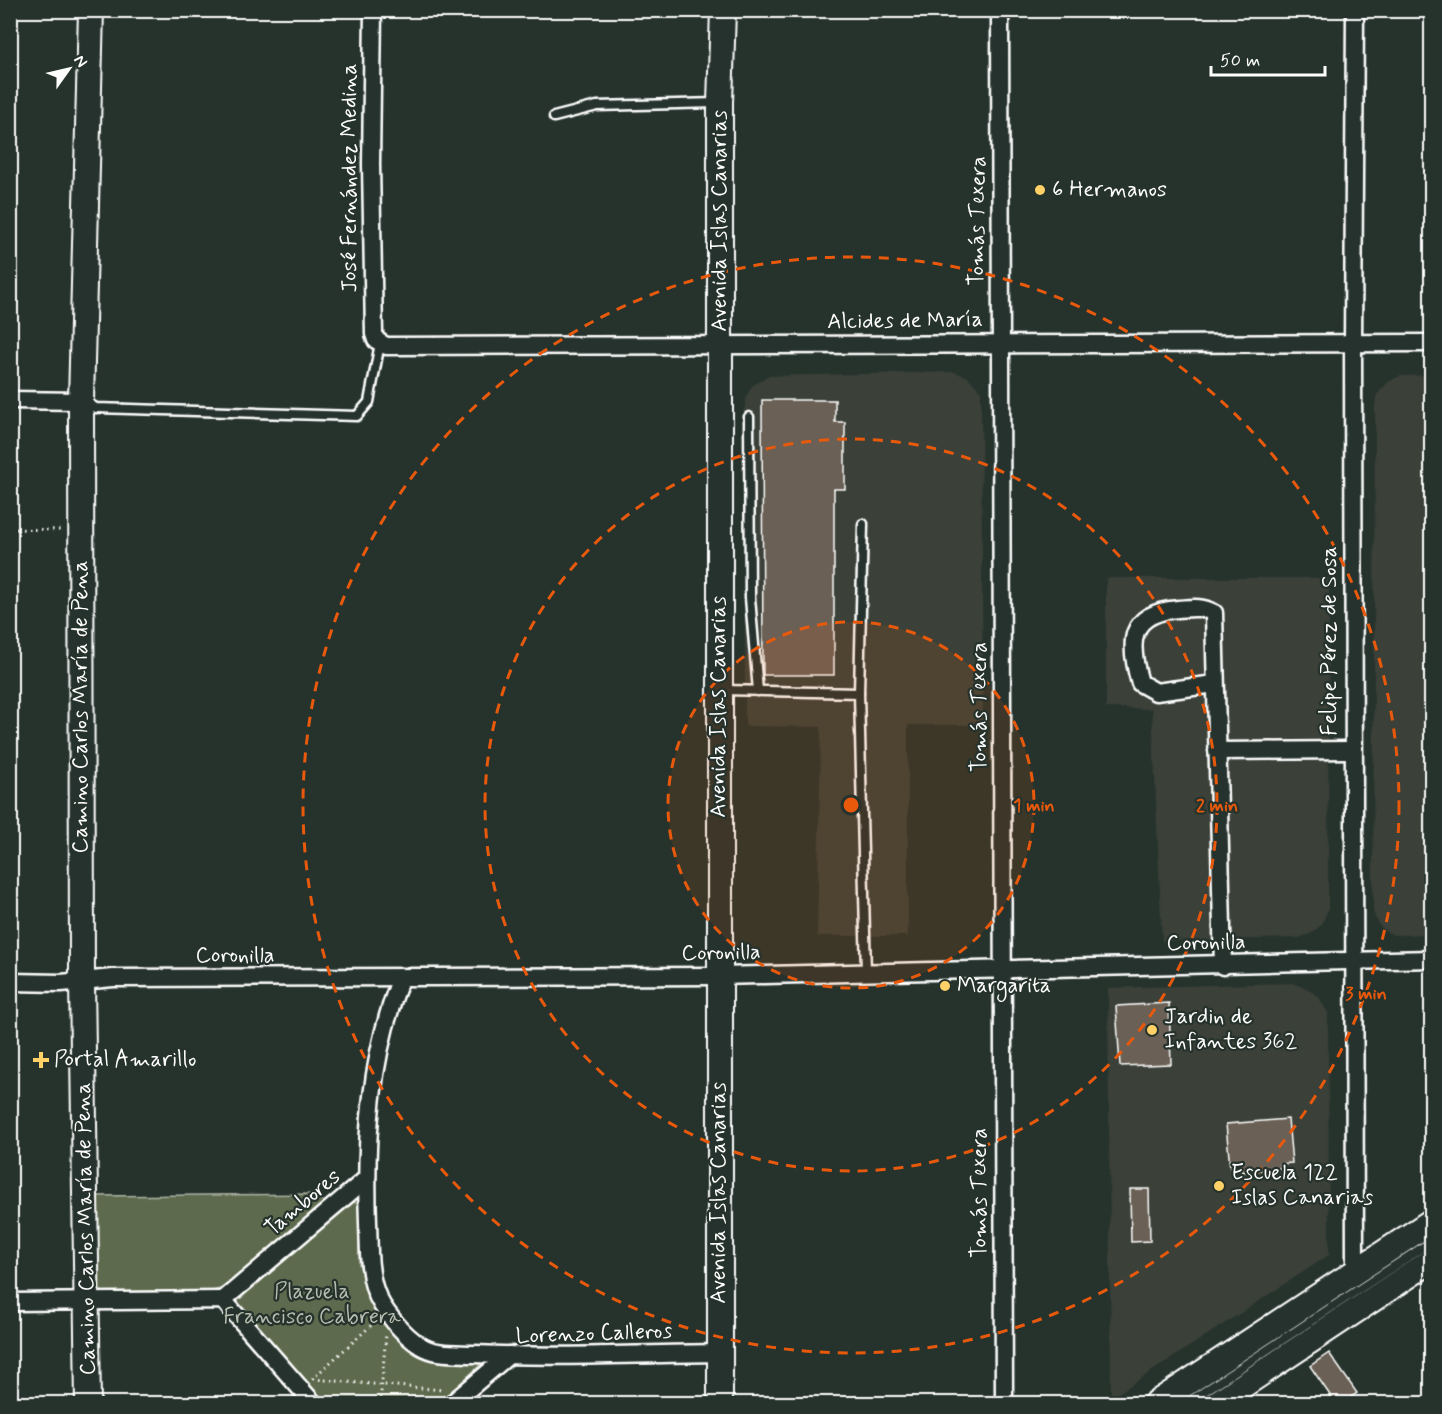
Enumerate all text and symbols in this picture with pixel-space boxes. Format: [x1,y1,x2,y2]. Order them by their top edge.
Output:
north arrow [39,39,99,99]
scale bar [1211,39,1325,77]
text: 50 m [1220,49,1260,73]
text: N [69,51,92,72]
street label: José Fernández Medina [336,63,364,293]
street label: Avenida Islas Canarias [706,110,734,332]
street label: Tomás Texera [963,156,993,286]
place label: 6 Hermanos [1052,176,1167,204]
marker: 6 Hermanos [1033,183,1047,197]
street label: Alcides de María [827,306,983,336]
street label: Felipe Pérez de Sosa [1316,546,1344,736]
street label: Camino Carlos María de Pena [67,561,95,853]
street label: Avenida Islas Canarias [705,596,733,818]
street label: Tomás Texera [966,642,994,772]
text: 1 min [1013,794,1055,818]
text: 2 min [1196,794,1238,818]
centre of rings [841,795,861,815]
street label: Coronilla [1166,928,1246,958]
street label: Coronilla [681,938,761,968]
street label: Coronilla [195,942,275,970]
place label: Margarita [957,972,1051,1003]
marker: Margarita [938,979,952,993]
text: 3 min [1345,982,1387,1006]
place label: Jardin de Infantes 362 [1164,1003,1297,1056]
marker: Jardin de Infantes 362 [1145,1023,1159,1037]
place label: Portal Amarillo [54,1046,196,1074]
marker: Portal Amarillo [32,1051,50,1069]
street label: Camino Carlos María de Pena [69,1082,103,1376]
street label: Avenida Islas Canarias [705,1082,733,1304]
street label: Tomás Texera [966,1128,994,1258]
place label: Escuela 122 Islas Canarias [1231,1159,1374,1212]
street label: Tambores [259,1163,347,1243]
marker: Escuela 122 Islas Canarias [1212,1179,1226,1193]
park label: Plazuela Francisco Cabrera [223,1278,402,1331]
street label: Lorenzo Calleros [515,1317,673,1351]

